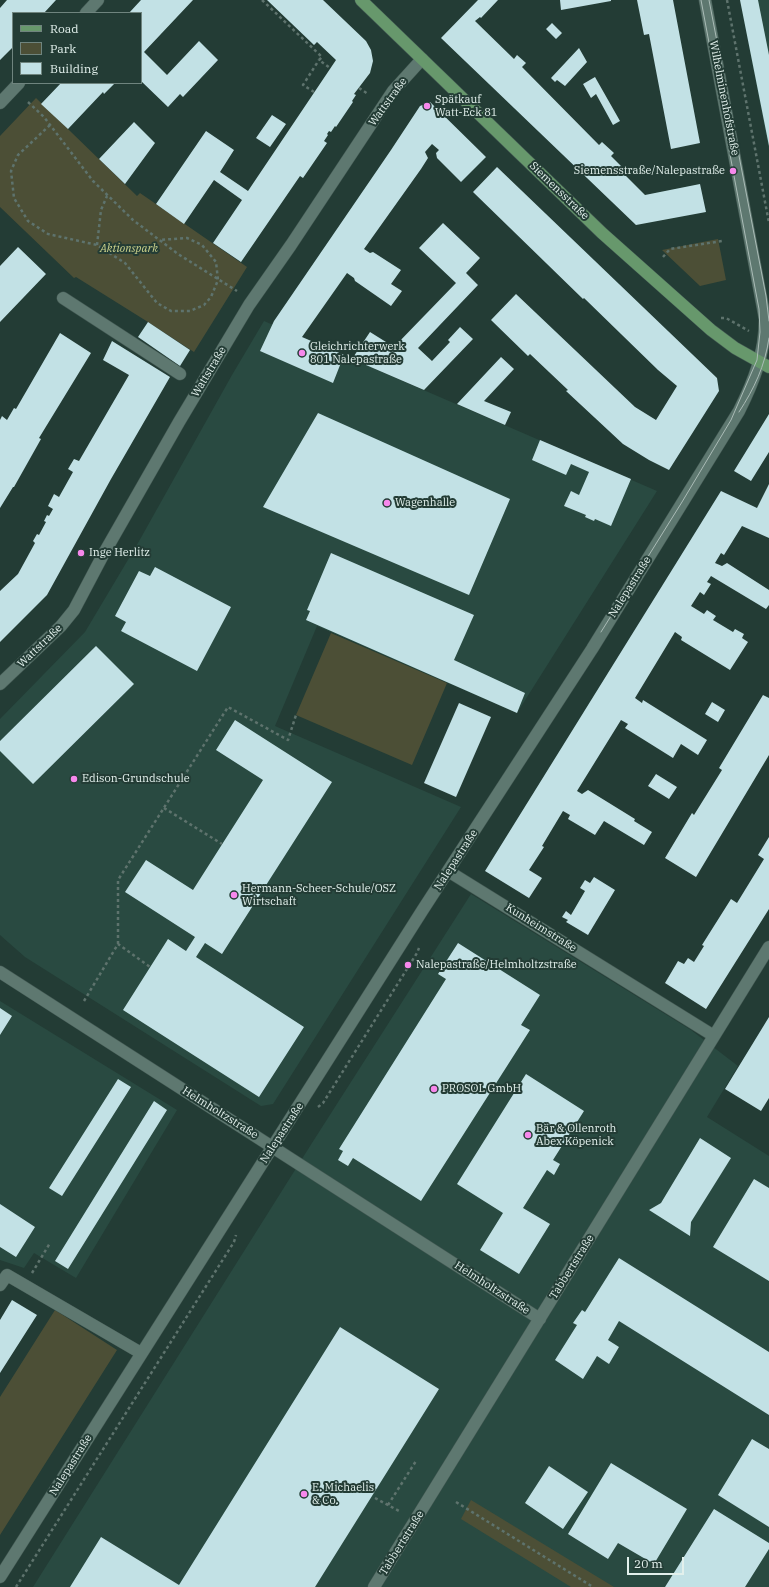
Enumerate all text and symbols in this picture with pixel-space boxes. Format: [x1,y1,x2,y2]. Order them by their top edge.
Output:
legend [12,12,142,84]
text: Road [50,21,79,36]
street label: Wilhelminenhofstraße [706,39,742,157]
text: Park [50,41,76,56]
text: Building [50,61,98,76]
street label: Wattstraße [366,75,410,129]
place label: Spätkauf Watt-Eck 81 [435,93,497,119]
marker: Spätkauf Watt-Eck 81 [422,101,432,111]
street label: Siemensstraße [527,159,591,223]
place label: Siemensstraße/Nalepastraße [574,164,725,178]
marker: Siemensstraße/Nalepastraße [728,166,738,176]
park label: Aktionspark [100,242,158,256]
place label: Gleichrichterwerk 801 Nalepastraße [310,340,405,366]
street label: Wattstraße [189,344,229,400]
marker: Gleichrichterwerk 801 Nalepastraße [297,348,307,358]
place label: Wagenhalle [395,496,455,510]
marker: Wagenhalle [382,498,392,508]
place label: Inge Herlitz [89,546,150,560]
marker: Inge Herlitz [76,548,86,558]
street label: Nalepastraße [606,554,654,620]
street label: Wattstraße [15,622,65,670]
place label: Edison-Grundschule [82,772,190,786]
marker: Edison-Grundschule [69,774,79,784]
street label: Nalepastraße [432,827,480,893]
place label: Hermann-Scheer-Schule/OSZ Wirtschaft [242,882,396,908]
marker: Hermann-Scheer-Schule/OSZ Wirtschaft [229,890,239,900]
street label: Kunheimstraße [503,901,579,955]
place label: Nalepastraße/Helmholtzstraße [416,958,577,972]
marker: Nalepastraße/Helmholtzstraße [403,960,413,970]
place label: PROSOL GmbH [442,1082,521,1096]
street label: Helmholtzstraße [180,1084,260,1142]
marker: PROSOL GmbH [429,1084,439,1094]
street label: Nalepastraße [258,1100,306,1166]
place label: Bär & Ollenroth Abex Köpenick [536,1122,616,1148]
marker: Bär & Ollenroth Abex Köpenick [523,1130,533,1140]
street label: Tabbertstraße [547,1232,597,1302]
street label: Helmholtzstraße [452,1259,532,1317]
street label: Nalepastraße [47,1432,95,1498]
place label: E. Michaelis & Co. [312,1481,374,1507]
marker: E. Michaelis & Co. [299,1489,309,1499]
street label: Tabbertstraße [377,1508,427,1578]
scale bar [629,1549,686,1575]
text: 20 m [634,1556,663,1571]

